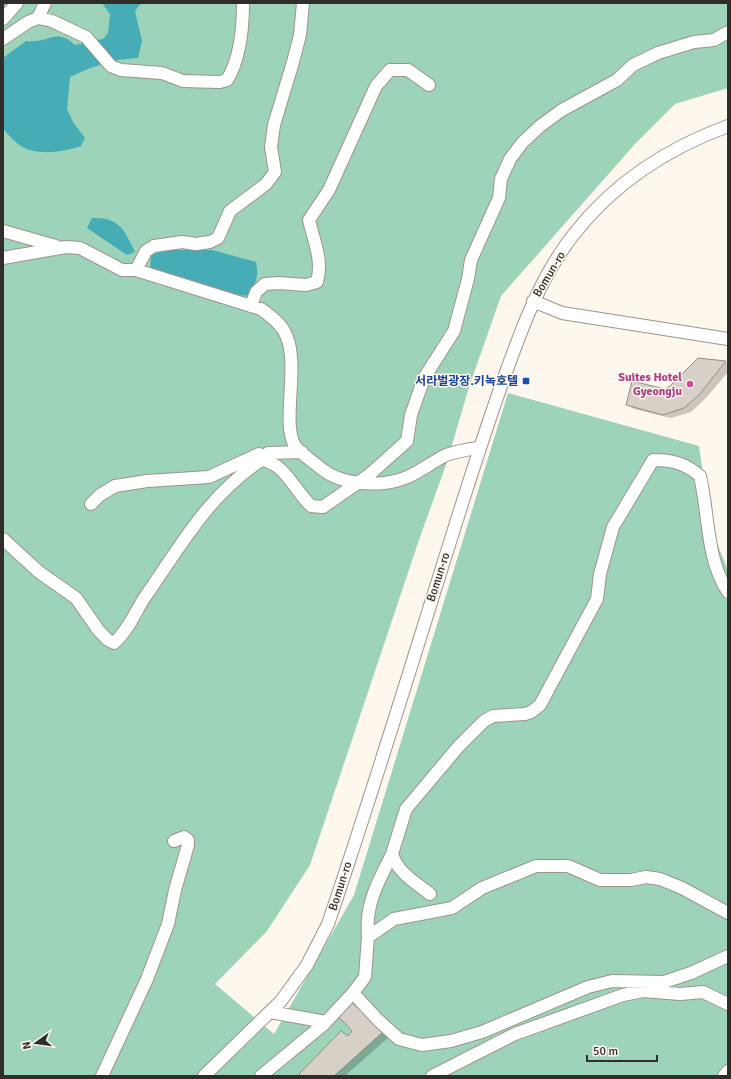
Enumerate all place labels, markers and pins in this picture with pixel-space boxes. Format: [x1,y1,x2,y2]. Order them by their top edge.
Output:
place label: Suites Hotel Gyeongju [618,370,682,399]
place label: 서라벌광장.키녹호텔 [415,374,518,389]
marker: 서라벌광장.키녹호텔 [521,376,531,386]
marker: Suites Hotel Gyeongju [685,379,695,389]

